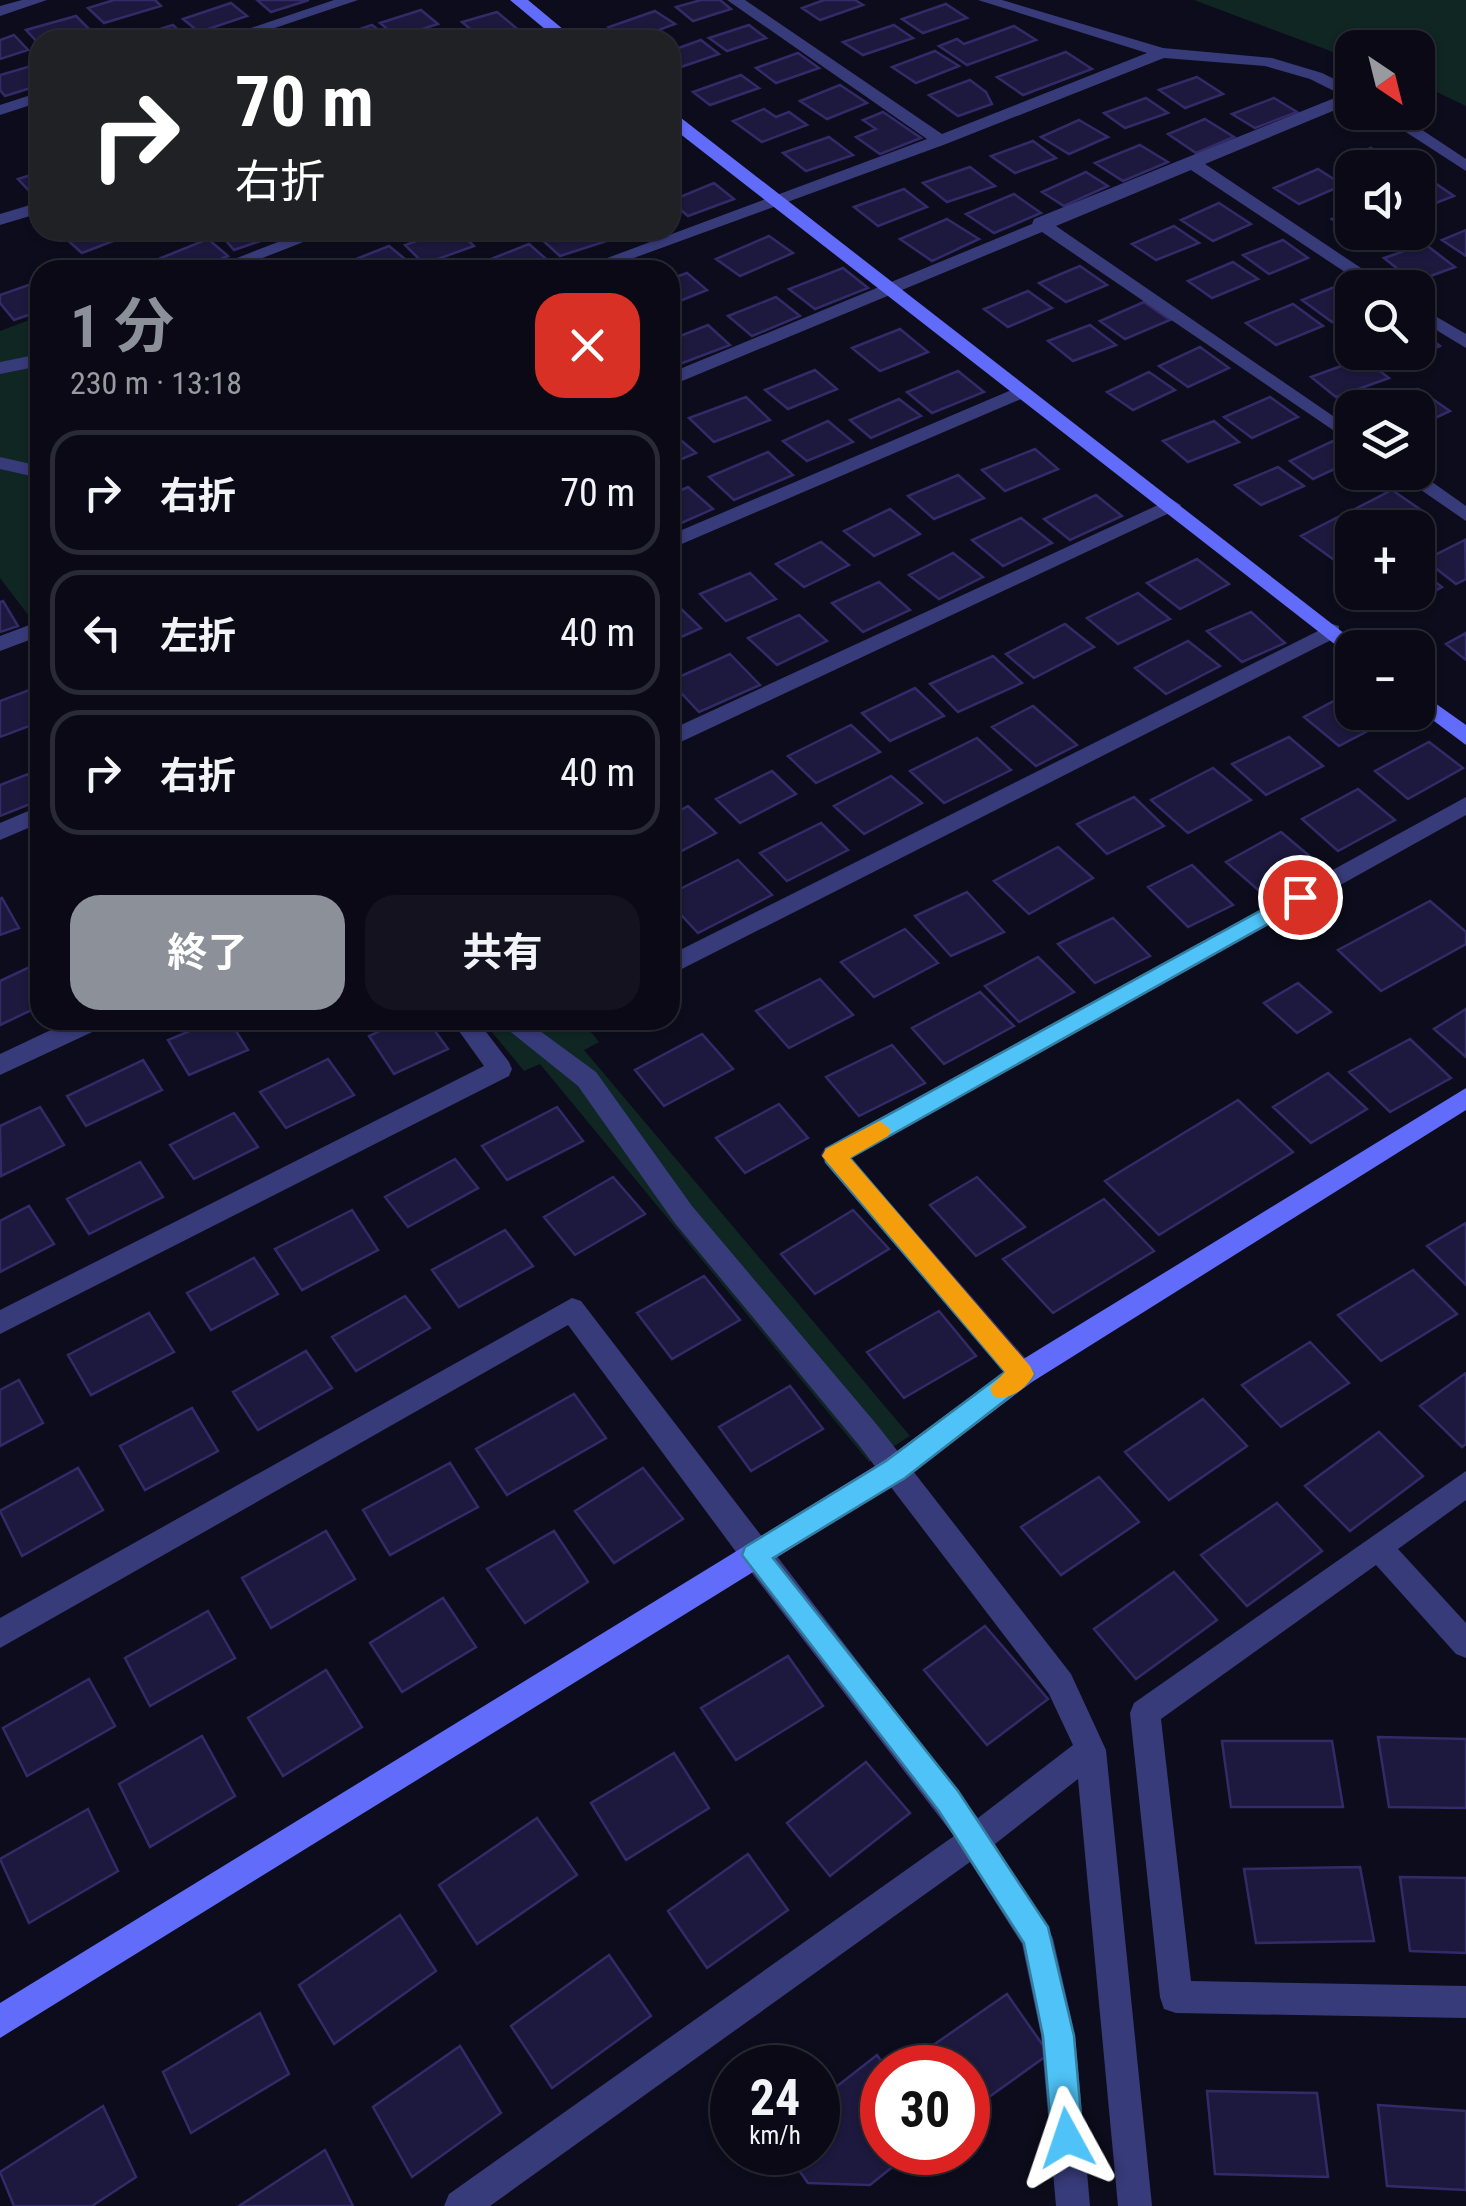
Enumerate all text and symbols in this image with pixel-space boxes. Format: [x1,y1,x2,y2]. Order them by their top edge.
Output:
north arrow [1335,30,1435,130]
map controls [1335,30,1435,730]
text: 70 m [235,61,374,143]
icon: right [70,70,200,200]
button: sound [1335,150,1435,250]
text: 右折 [235,155,325,208]
button: search [1335,270,1435,370]
text: 1 分 [70,291,174,362]
button: close [535,293,640,398]
text: 230 m · 13:18 [70,364,242,402]
button: layers [1335,390,1435,490]
icon: right [75,465,130,520]
text: 70 m [560,471,635,515]
text: 右折 [160,474,236,518]
button: + [1335,510,1435,610]
icon: left [75,605,130,660]
text: 40 m [560,611,635,655]
text: 左折 [160,614,236,658]
button: − [1335,630,1435,730]
icon: right [75,745,130,800]
text: 40 m [560,751,635,795]
text: 右折 [160,754,236,798]
pin [1258,855,1343,940]
icon: arrive [1273,870,1328,925]
button: 終了 [70,895,345,1010]
button: 共有 [365,895,640,1010]
speed limit sign: 30 [860,2045,990,2175]
text: 24 [750,2069,800,2127]
position arrow [1015,2086,1119,2190]
text: km/h [749,2121,801,2150]

